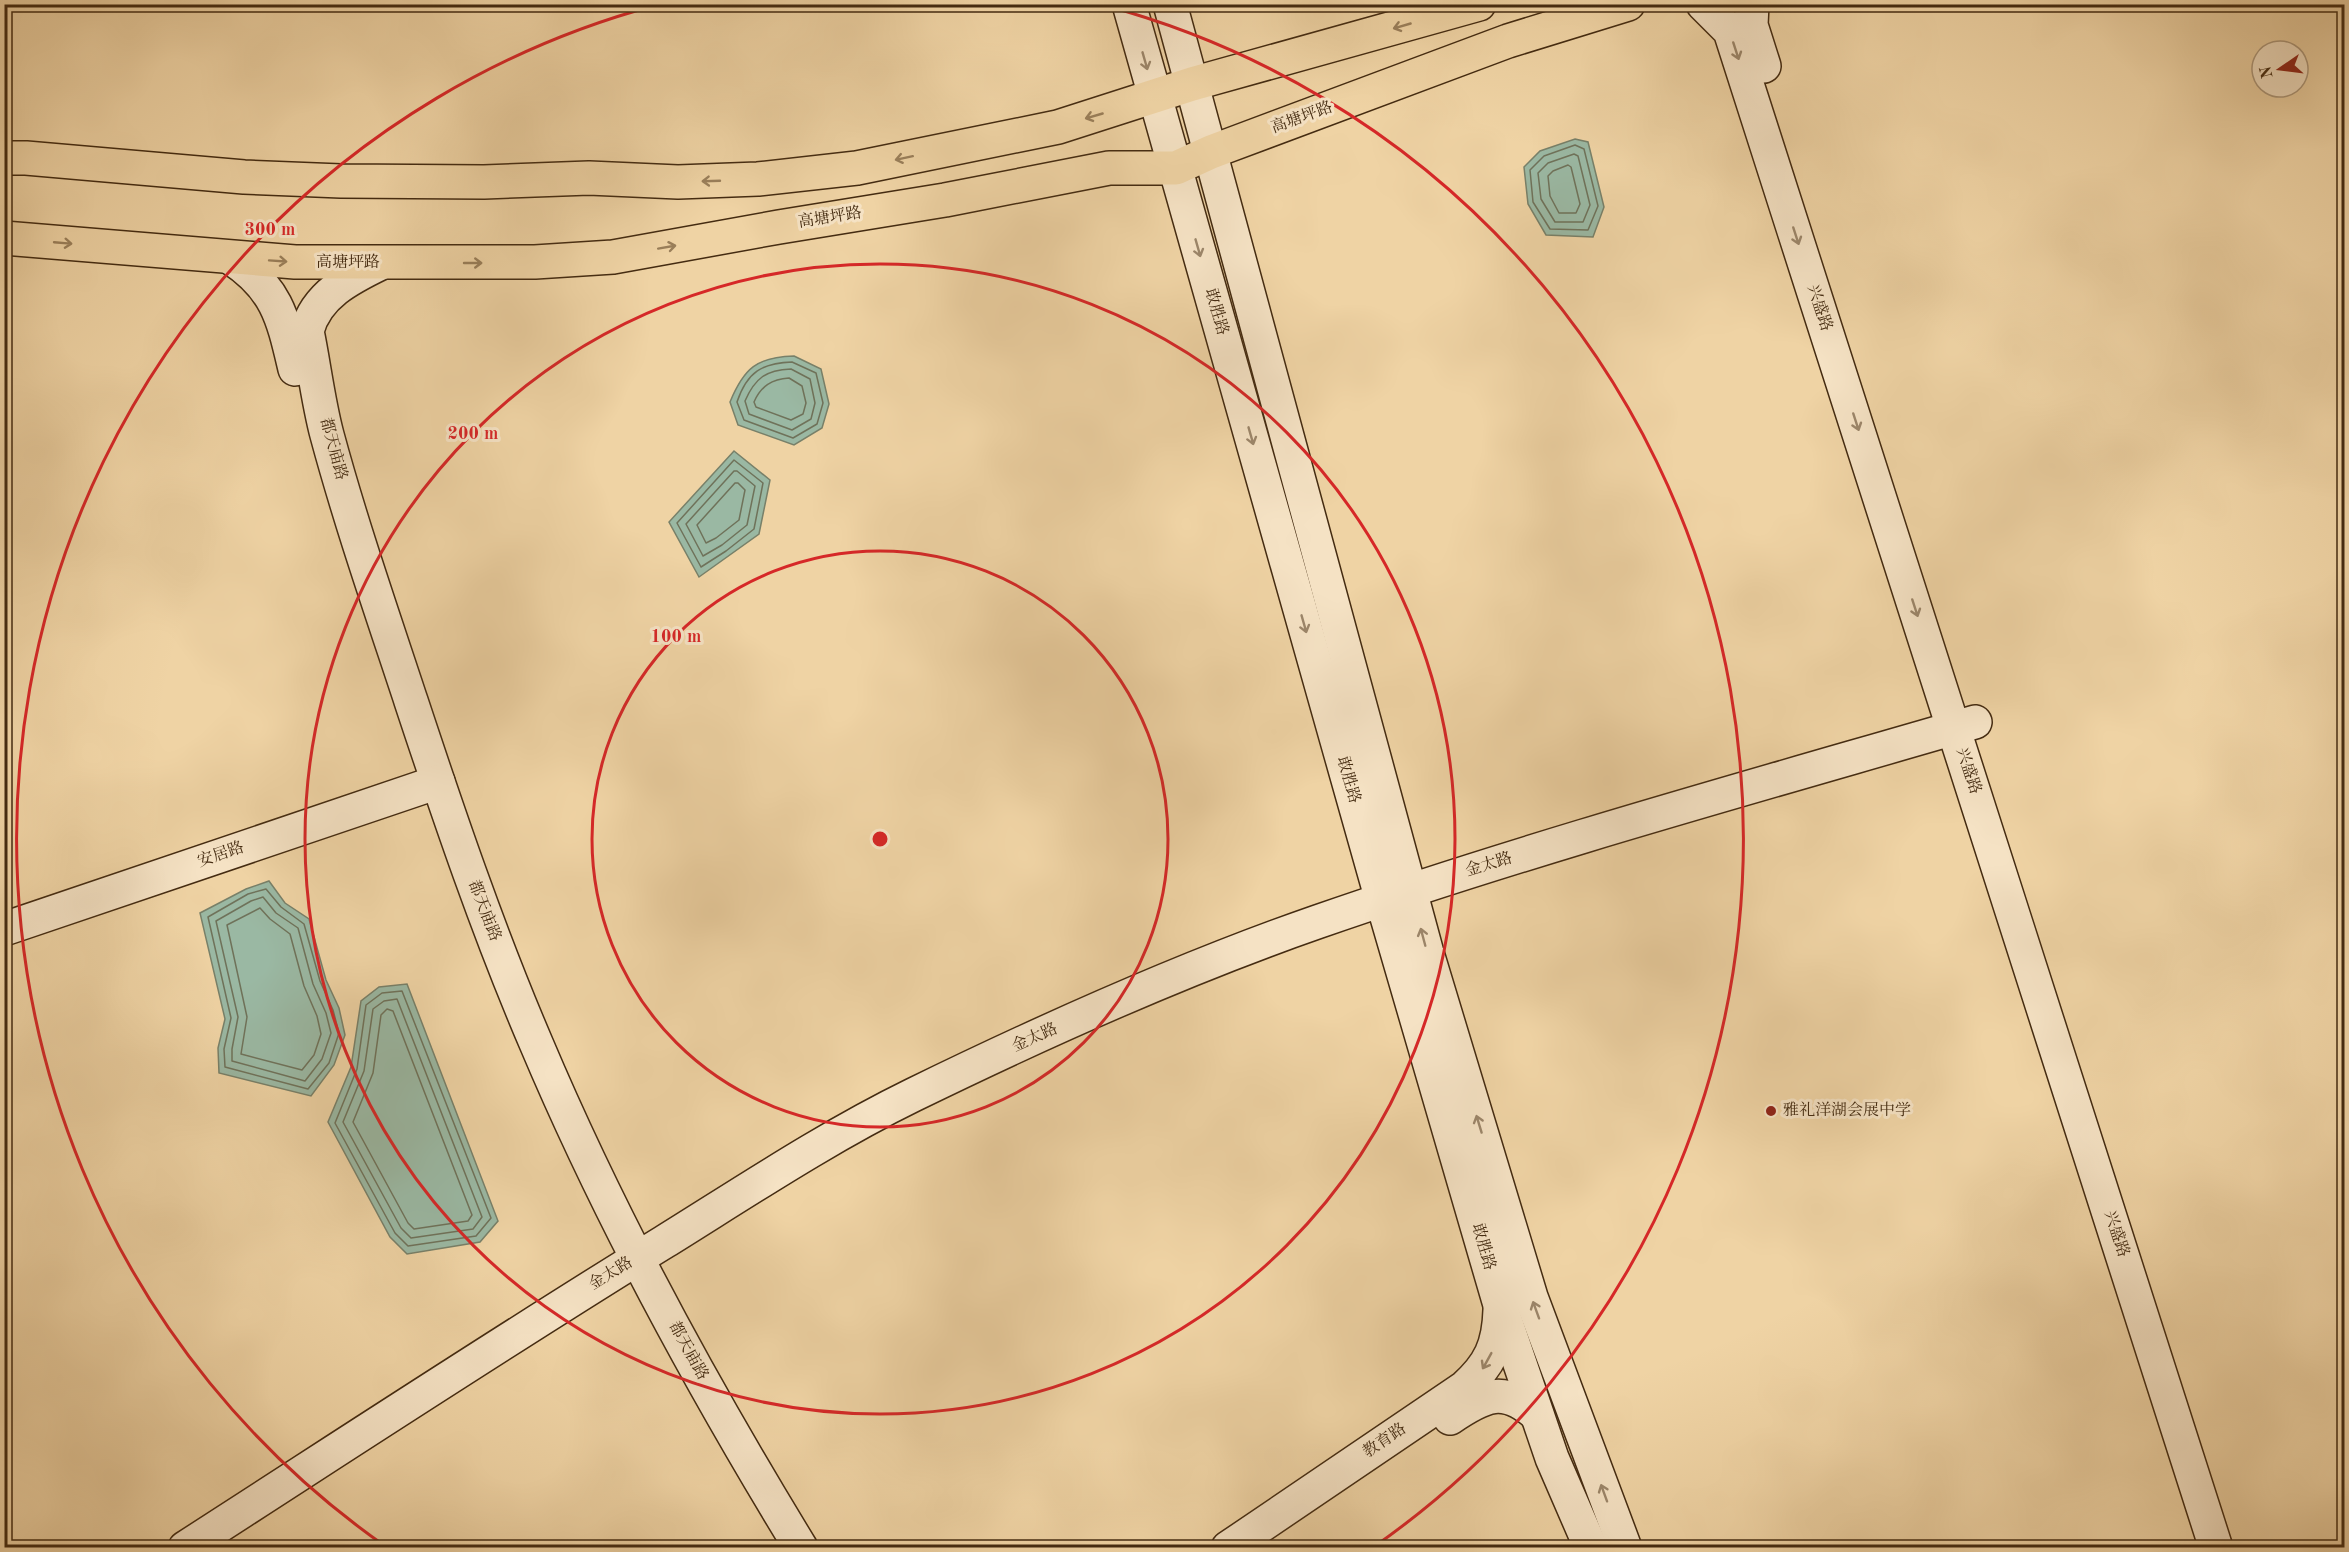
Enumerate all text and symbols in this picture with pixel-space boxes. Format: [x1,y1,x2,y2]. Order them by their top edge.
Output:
one-way arrow [1393,21,1412,32]
north arrow [2250,39,2310,99]
one-way arrow [1731,41,1742,60]
one-way arrow [1140,51,1151,70]
text: N [2258,64,2277,80]
street label: 高塘坪路 [1269,98,1335,136]
one-way arrow [1085,111,1104,122]
one-way arrow [895,153,914,165]
one-way arrow [701,175,721,186]
street label: 高塘坪路 [797,203,863,231]
text: 300 m [245,221,295,239]
one-way arrow [1791,226,1802,245]
one-way arrow [52,238,72,249]
one-way arrow [1193,239,1205,258]
one-way arrow [657,241,676,252]
street label: 高塘坪路 [316,253,380,271]
one-way arrow [268,256,287,267]
one-way arrow [462,257,482,268]
street label: 兴盛路 [1804,282,1836,333]
street label: 敢胜路 [1202,286,1232,337]
one-way arrow [1851,412,1862,431]
street label: 都天庙路 [317,415,351,482]
text: 200 m [448,425,498,443]
one-way arrow [1246,426,1257,445]
one-way arrow [1910,598,1921,617]
one-way arrow [1299,614,1310,633]
text: 100 m [651,628,701,646]
street label: 兴盛路 [1953,745,1985,796]
street label: 敢胜路 [1334,754,1364,805]
centre of rings [870,829,890,849]
street label: 安居路 [195,838,246,870]
street label: 金太路 [1463,848,1514,880]
street label: 都天庙路 [465,878,505,944]
one-way arrow [1416,928,1428,947]
street label: 金太路 [1009,1019,1060,1055]
place label: 雅礼洋湖会展中学 [1783,1101,1911,1119]
marker: 雅礼洋湖会展中学 [1764,1104,1778,1118]
one-way arrow [1473,1115,1484,1134]
street label: 兴盛路 [2101,1208,2133,1259]
street label: 敢胜路 [1469,1221,1499,1272]
street label: 金太路 [585,1253,636,1294]
one-way arrow [1530,1301,1541,1320]
street label: 都天庙路 [665,1318,712,1383]
one-way arrow [1481,1352,1493,1369]
street label: 教育路 [1360,1419,1409,1461]
one-way arrow [1598,1484,1609,1503]

